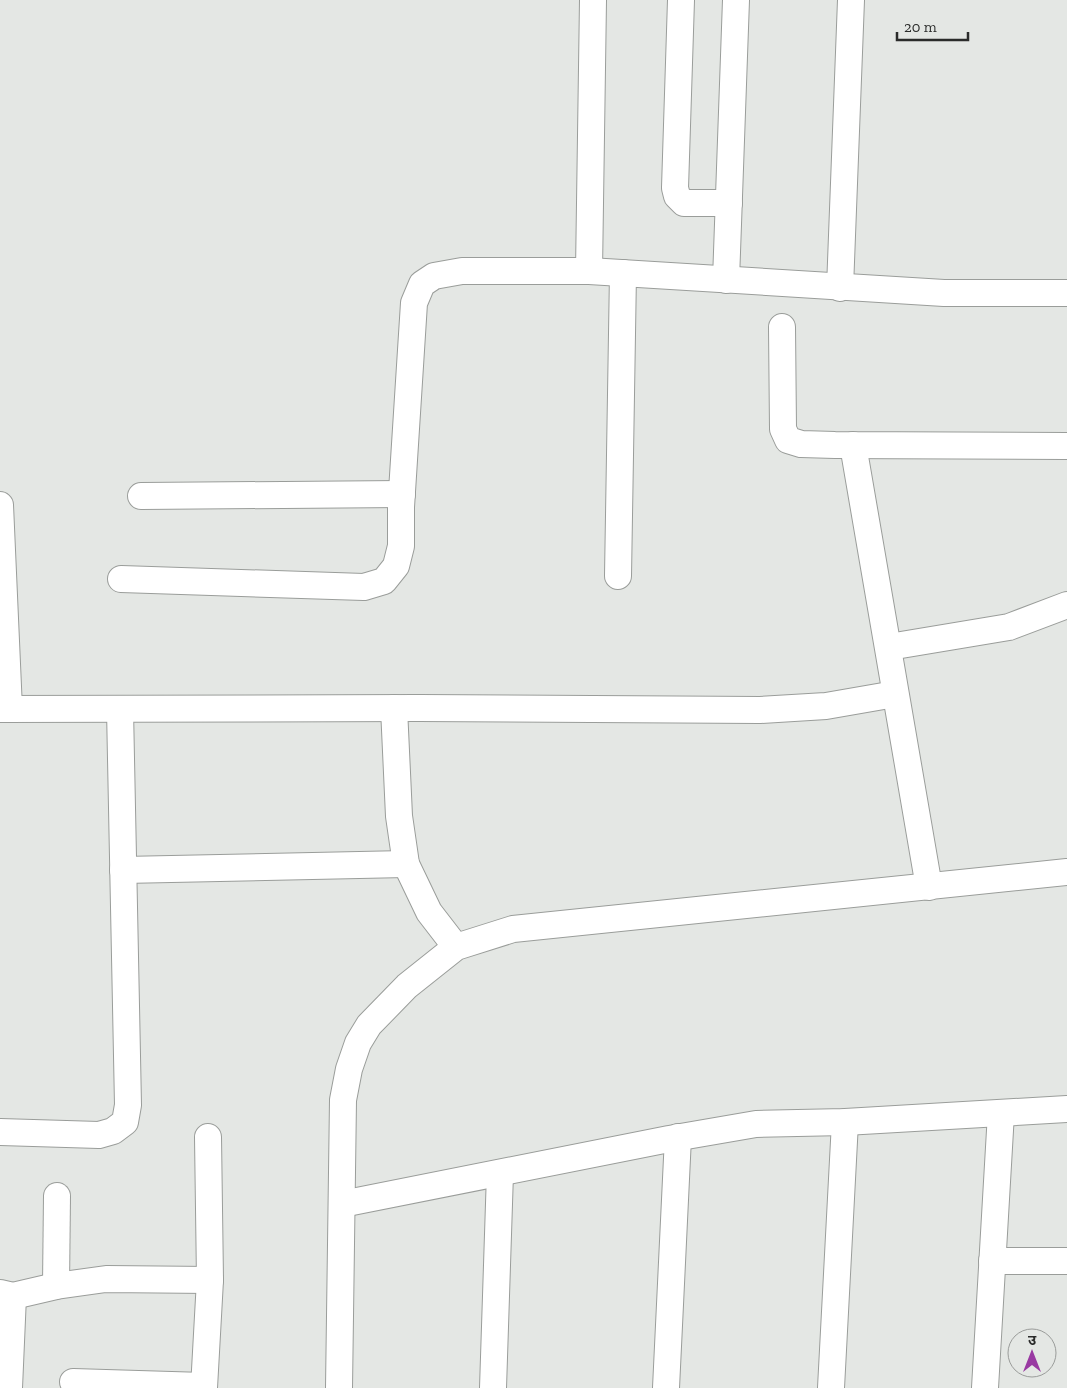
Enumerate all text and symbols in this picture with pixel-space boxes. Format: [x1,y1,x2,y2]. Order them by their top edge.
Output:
scale bar [897,10,968,42]
text: 20 m [904,18,937,36]
north arrow [1007,1328,1057,1378]
text: उ [1028,1332,1037,1349]

